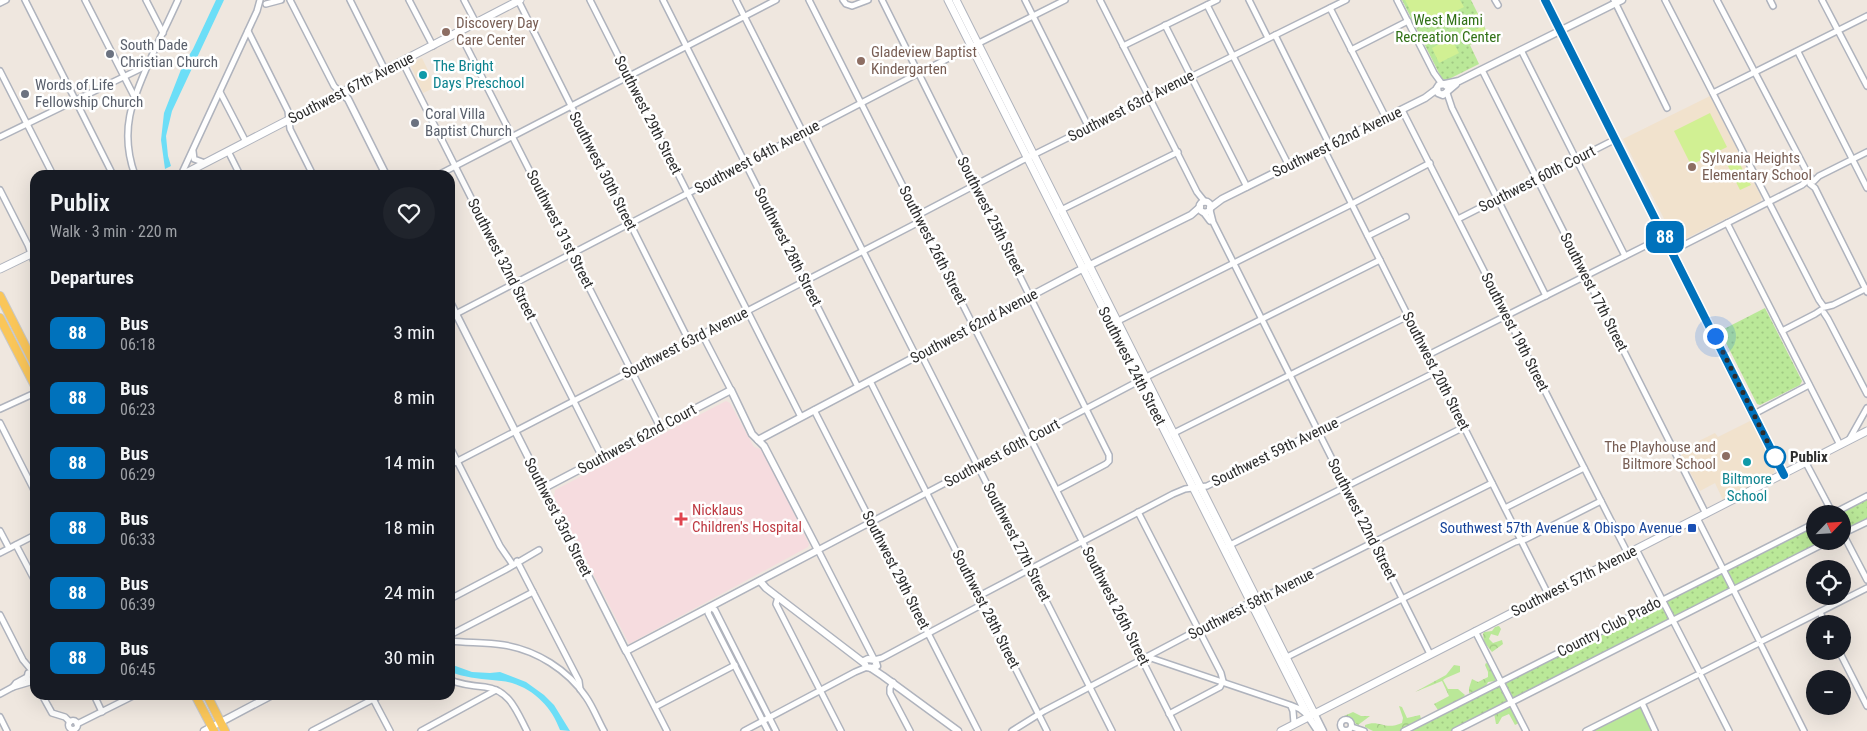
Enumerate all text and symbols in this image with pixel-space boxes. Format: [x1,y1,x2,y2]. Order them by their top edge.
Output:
park label: West Miami Recreation Center [1395,11,1501,46]
place label: Discovery Day Care Center [456,14,539,49]
marker: Discovery Day Care Center [440,26,452,38]
place label: South Dade Christian Church [120,36,218,71]
place label: Gladeview Baptist Kindergarten [871,43,977,78]
marker: South Dade Christian Church [104,48,116,60]
street label: Southwest 67th Avenue [285,48,417,128]
street label: Southwest 29th Street [610,53,686,177]
marker: Gladeview Baptist Kindergarten [855,55,867,67]
place label: The Bright Days Preschool [433,57,524,92]
street label: Southwest 63rd Avenue [1065,66,1197,146]
marker: The Bright Days Preschool [417,69,429,81]
place label: Words of Life Fellowship Church [35,76,143,111]
marker: Words of Life Fellowship Church [19,88,31,100]
street label: Southwest 62nd Avenue [1269,103,1405,181]
place label: Coral Villa Baptist Church [425,105,512,140]
street label: Southwest 30th Street [565,109,641,233]
street label: Southwest 64th Avenue [691,116,823,198]
marker: Coral Villa Baptist Church [409,117,421,129]
street label: Southwest 60th Court [1476,142,1598,216]
place label: Sylvania Heights Elementary School [1702,149,1812,184]
street label: Southwest 25th Street [953,154,1029,278]
marker: Sylvania Heights Elementary School [1686,161,1698,173]
street label: Southwest 31st Street [522,167,598,291]
street label: Southwest 26th Street [895,183,971,307]
street label: Southwest 28th Street [750,185,826,309]
button: heart [383,187,435,239]
text: Publix [50,189,110,217]
street label: Southwest 32nd Street [464,195,540,323]
line badge: 88 [1642,221,1688,253]
text: Walk · 3 min · 220 m [50,222,177,241]
text: 88 [1656,226,1674,247]
street label: Southwest 17th Street [1556,230,1632,354]
text: Departures [50,266,134,289]
street label: Southwest 19th Street [1477,270,1553,394]
street label: Southwest 62nd Avenue [907,285,1041,367]
street label: Southwest 63rd Avenue [619,303,751,383]
street label: Southwest 24th Street [1094,304,1170,428]
street label: Southwest 20th Street [1398,309,1474,433]
text: Bus [120,312,149,335]
text: 3 min [393,321,435,344]
text: 88 [68,322,87,343]
your location [1703,324,1728,349]
text: 06:18 [120,335,155,354]
text: Bus [120,377,149,400]
text: 8 min [393,386,435,409]
text: 88 [68,387,87,408]
text: 06:23 [120,400,155,419]
street label: Southwest 62nd Court [575,400,699,478]
street label: Southwest 59th Avenue [1209,413,1341,491]
street label: Southwest 60th Court [941,415,1063,491]
place label: The Playhouse and Biltmore School [1604,438,1716,473]
text: Bus [120,442,149,465]
marker: Publix [1764,446,1786,468]
place label: Publix [1790,448,1828,466]
marker: The Playhouse and Biltmore School [1720,450,1732,462]
text: 14 min [384,451,435,474]
text: 88 [68,452,87,473]
street label: Southwest 33rd Street [520,455,596,579]
street label: Southwest 22nd Street [1324,455,1400,583]
marker: Biltmore School [1741,456,1753,468]
text: 06:29 [120,465,155,484]
place label: Biltmore School [1722,470,1772,505]
street label: Southwest 27th Street [979,480,1055,604]
place label: Nicklaus Children's Hospital [692,501,802,536]
north arrow [1806,505,1851,550]
map controls [1806,505,1851,715]
text: Bus [120,507,149,530]
street label: Southwest 29th Street [858,508,934,632]
marker: Nicklaus Children's Hospital [674,512,688,526]
text: 18 min [384,516,435,539]
text: 88 [68,517,87,538]
place label: Southwest 57th Avenue & Obispo Avenue [1440,519,1682,537]
marker: Southwest 57th Avenue & Obispo Avenue [1686,522,1698,534]
text: 06:33 [120,530,155,549]
street label: Southwest 57th Avenue [1508,541,1640,621]
street label: Southwest 26th Street [1078,544,1154,668]
street label: Southwest 28th Street [948,547,1024,671]
button: locate [1806,560,1851,605]
street label: Southwest 58th Avenue [1185,564,1317,644]
text: Bus [120,572,149,595]
text: 24 min [384,581,435,604]
text: 88 [68,582,87,603]
street label: Country Club Prado [1554,593,1664,661]
text: 06:39 [120,595,155,614]
button: + [1806,615,1851,660]
text: Bus [120,637,149,660]
text: 30 min [384,646,435,669]
text: 88 [68,647,87,668]
text: 06:45 [120,660,155,679]
button: − [1806,670,1851,715]

